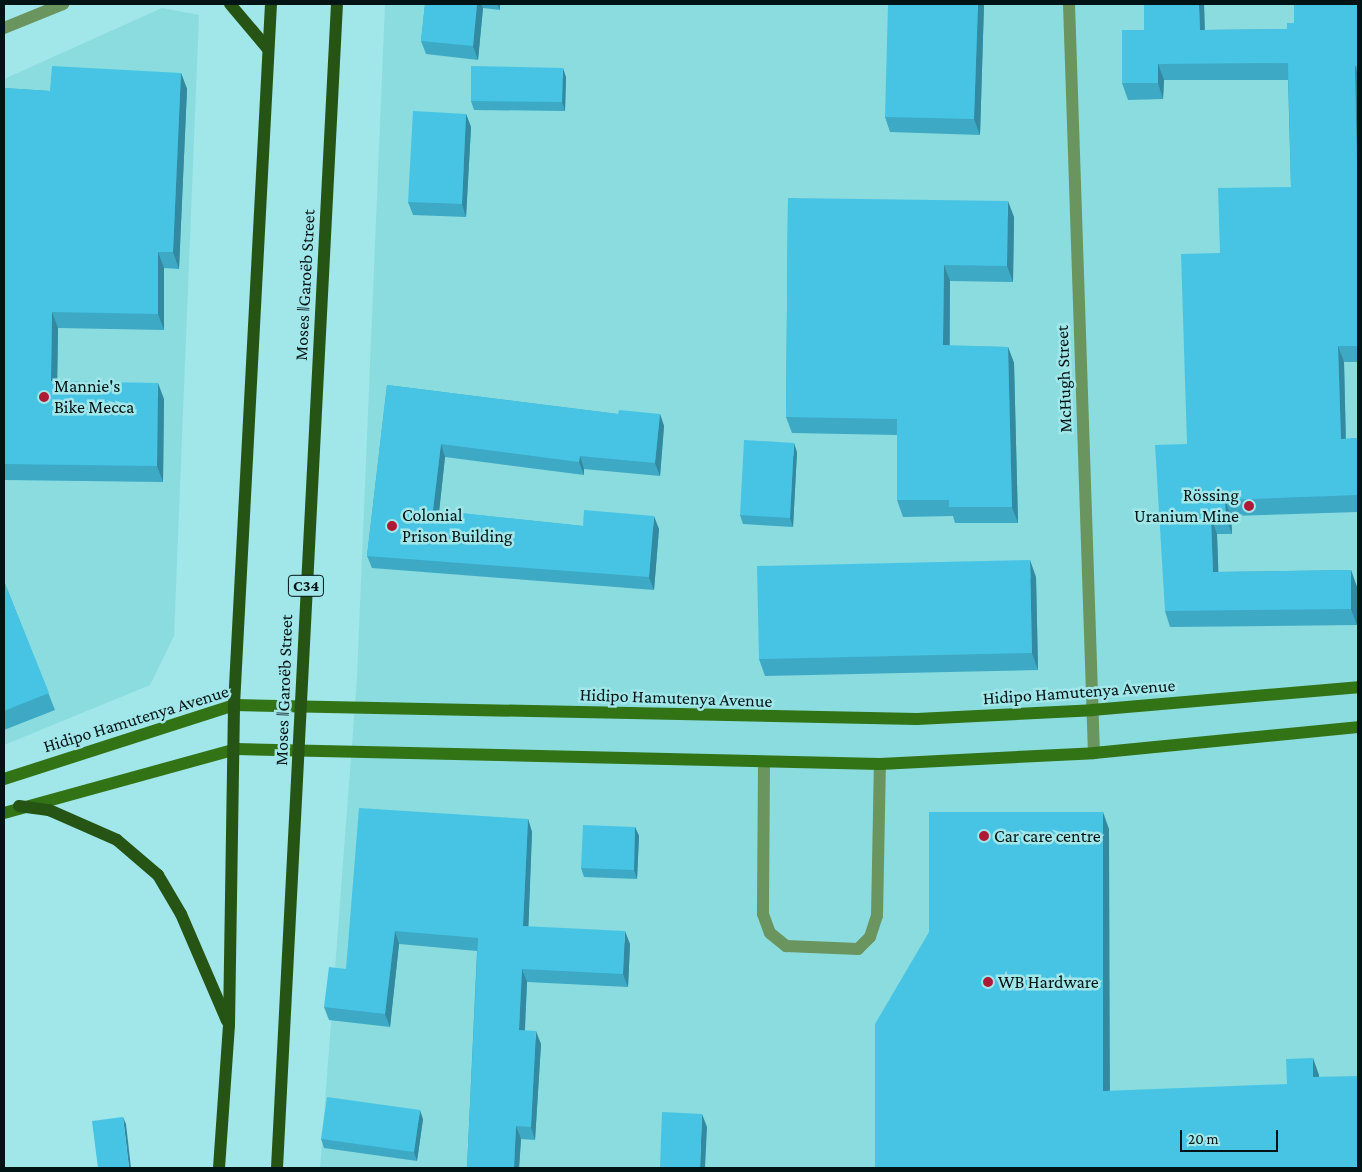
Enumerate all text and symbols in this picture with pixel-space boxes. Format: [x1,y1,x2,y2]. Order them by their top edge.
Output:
street label: Moses ǁGaroëb Street [290,209,320,361]
street label: McHugh Street [1051,325,1077,433]
place label: Mannie's Bike Mecca [54,376,134,418]
marker: Mannie's Bike Mecca [38,391,50,403]
place label: Rössing Uranium Mine [1134,485,1239,528]
marker: Rössing Uranium Mine [1243,500,1255,512]
place label: Colonial Prison Building [402,505,513,548]
marker: Colonial Prison Building [386,520,398,532]
road number: C34 [287,572,325,600]
street label: Moses ǁGaroëb Street [271,614,297,766]
street label: Hidipo Hamutenya Avenue [982,674,1176,710]
street label: Hidipo Hamutenya Avenue [41,680,231,758]
street label: Hidipo Hamutenya Avenue [579,684,773,712]
place label: Car care centre [994,825,1101,847]
marker: Car care centre [978,830,990,842]
place label: WB Hardware [998,971,1099,993]
marker: WB Hardware [982,976,994,988]
scale bar [1182,1120,1280,1152]
text: 20 m [1188,1131,1219,1147]

